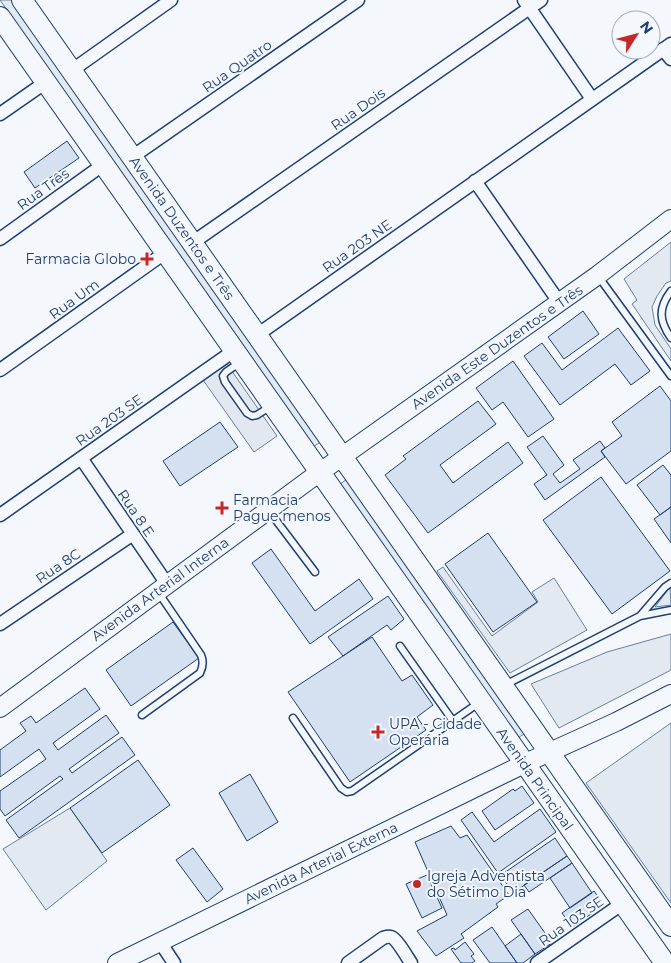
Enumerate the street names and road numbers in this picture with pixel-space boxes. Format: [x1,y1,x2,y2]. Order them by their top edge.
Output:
street label: Rua Quatro [199,35,275,97]
street label: Rua Dois [327,84,389,134]
street label: Avenida Duzentos e Três [125,153,239,304]
street label: Rua Três [13,164,73,214]
street label: Rua 203 NE [319,215,395,277]
street label: Rua Um [45,275,103,323]
street label: Avenida Este Duzentos e Três [408,281,586,413]
street label: Rua 203 SE [72,390,146,450]
street label: Rua 8 E [114,486,158,540]
street label: Avenida Arterial Interna [88,533,232,645]
street label: Rua 8C [32,544,84,588]
street label: Avenida Principal [493,724,577,834]
street label: Avenida Arterial Externa [241,818,401,908]
street label: Rua 103 SE [535,892,607,950]

